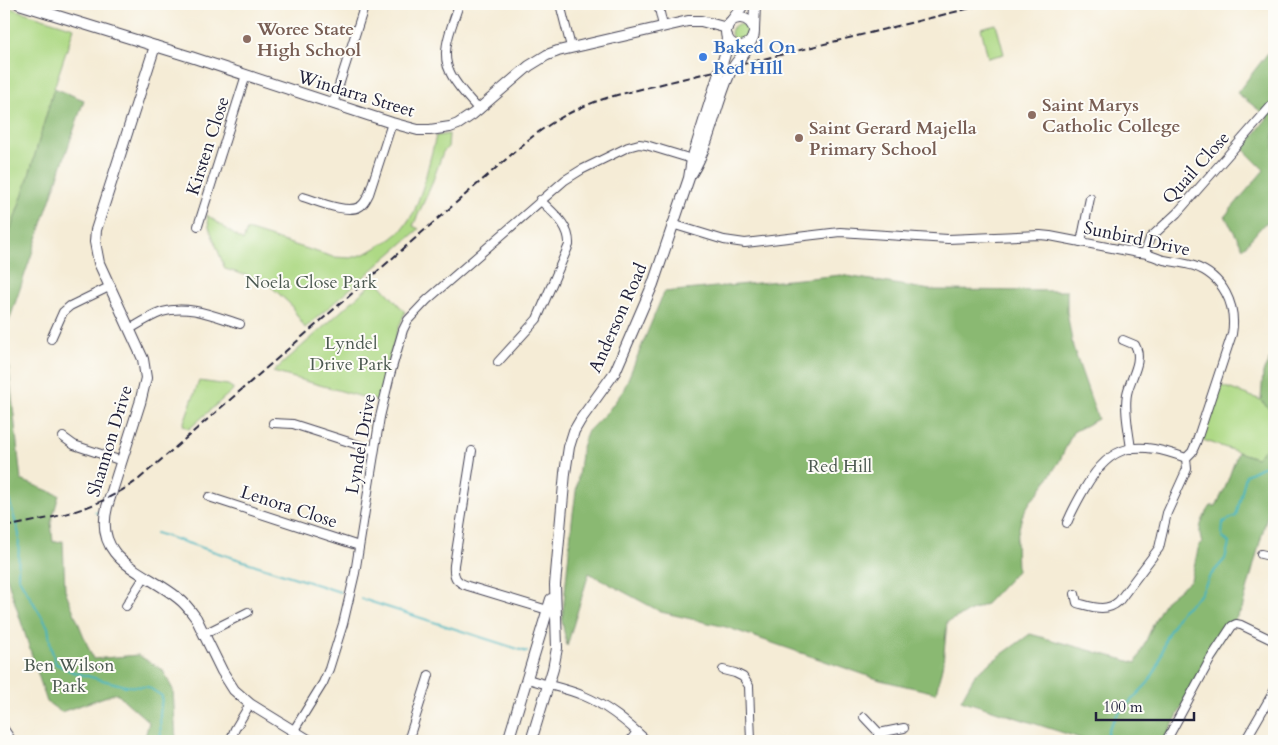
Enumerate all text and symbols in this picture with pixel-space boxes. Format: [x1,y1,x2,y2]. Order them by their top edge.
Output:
place label: Woree State High School [256,17,361,63]
marker: Woree State High School [241,33,253,45]
place label: Baked On Red HIll [713,35,797,81]
marker: Baked On Red HIll [697,51,709,63]
street label: Windarra Street [293,64,418,124]
place label: Saint Marys Catholic College [1042,93,1181,139]
street label: Kirsten Close [180,94,236,198]
marker: Saint Marys Catholic College [1026,109,1038,121]
place label: Saint Gerard Majella Primary School [809,116,977,162]
street label: Quail Close [1157,126,1235,210]
marker: Saint Gerard Majella Primary School [793,132,805,144]
street label: Sunbird Drive [1081,216,1193,262]
street label: Anderson Road [583,259,654,377]
park label: Noela Close Park [245,270,377,295]
park label: Lyndel Drive Park [310,331,393,377]
street label: Shannon Drive [81,382,139,500]
street label: Lyndel Drive [340,392,382,496]
park label: Red Hill [808,454,873,479]
street label: Lenora Close [237,480,341,534]
park label: Ben Wilson Park [24,653,115,699]
scale bar [1096,690,1193,722]
text: 100 m [1103,697,1143,717]

